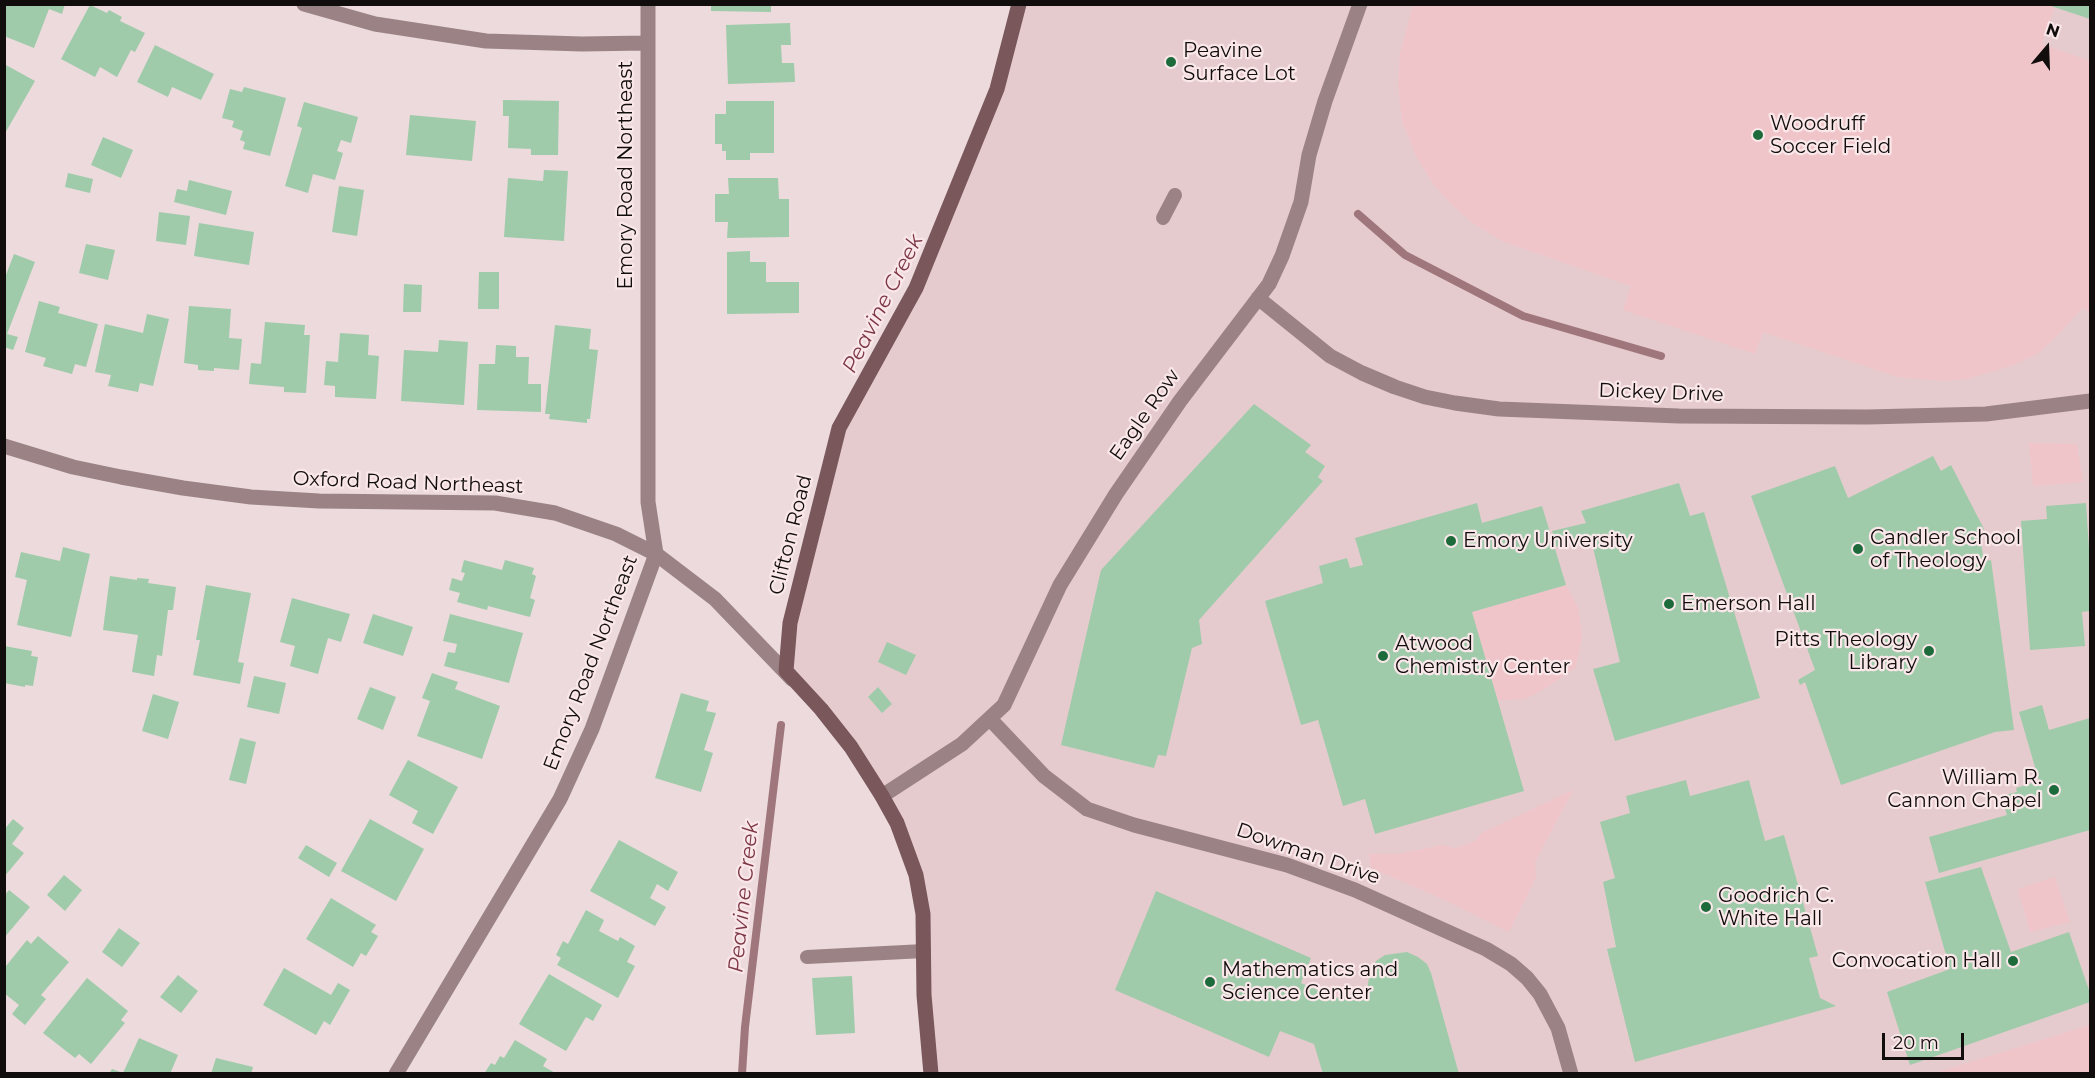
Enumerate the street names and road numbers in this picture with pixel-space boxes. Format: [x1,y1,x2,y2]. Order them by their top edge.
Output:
street label: Emory Road Northeast [614,61,638,289]
street label: Eagle Row [1105,365,1185,465]
street label: Dickey Drive [1598,379,1724,407]
street label: Oxford Road Northeast [292,467,524,499]
street label: Clifton Road [764,472,818,598]
street label: Emory Road Northeast [539,552,643,774]
street label: Dowman Drive [1233,818,1383,890]

